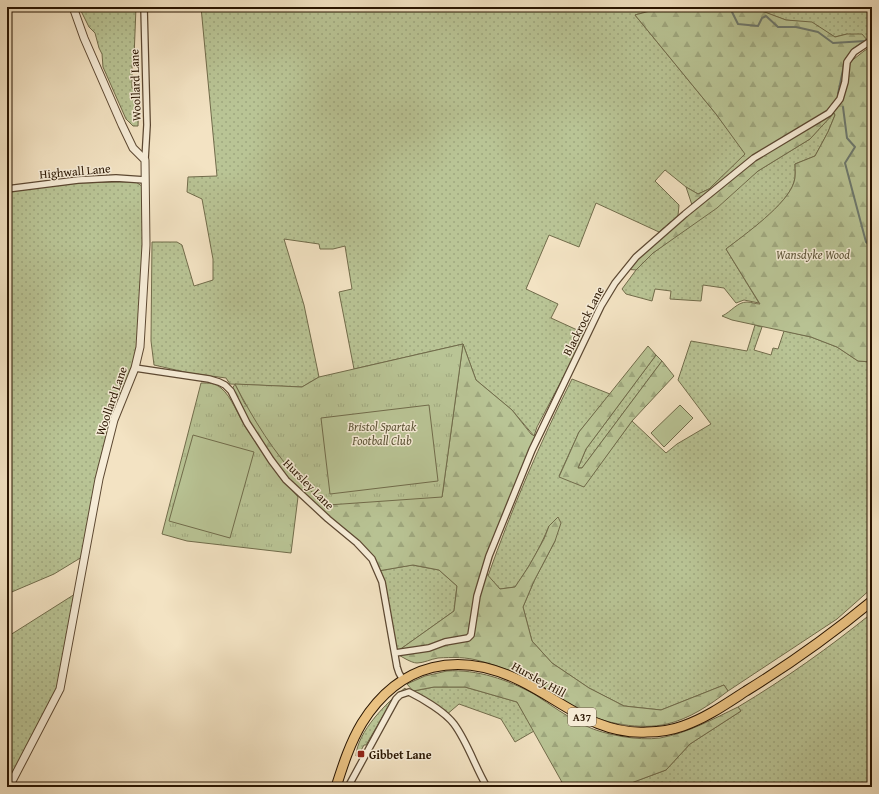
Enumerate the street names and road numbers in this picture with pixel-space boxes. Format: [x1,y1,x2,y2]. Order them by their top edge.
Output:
street label: Woollard Lane [125,48,145,121]
street label: Highwall Lane [39,159,112,183]
street label: Blackrock Lane [558,283,608,359]
street label: Woollard Lane [91,364,131,438]
street label: Hursley Lane [280,455,338,513]
street label: Hursley Hill [509,657,570,701]
road number: A37 [568,708,596,726]

